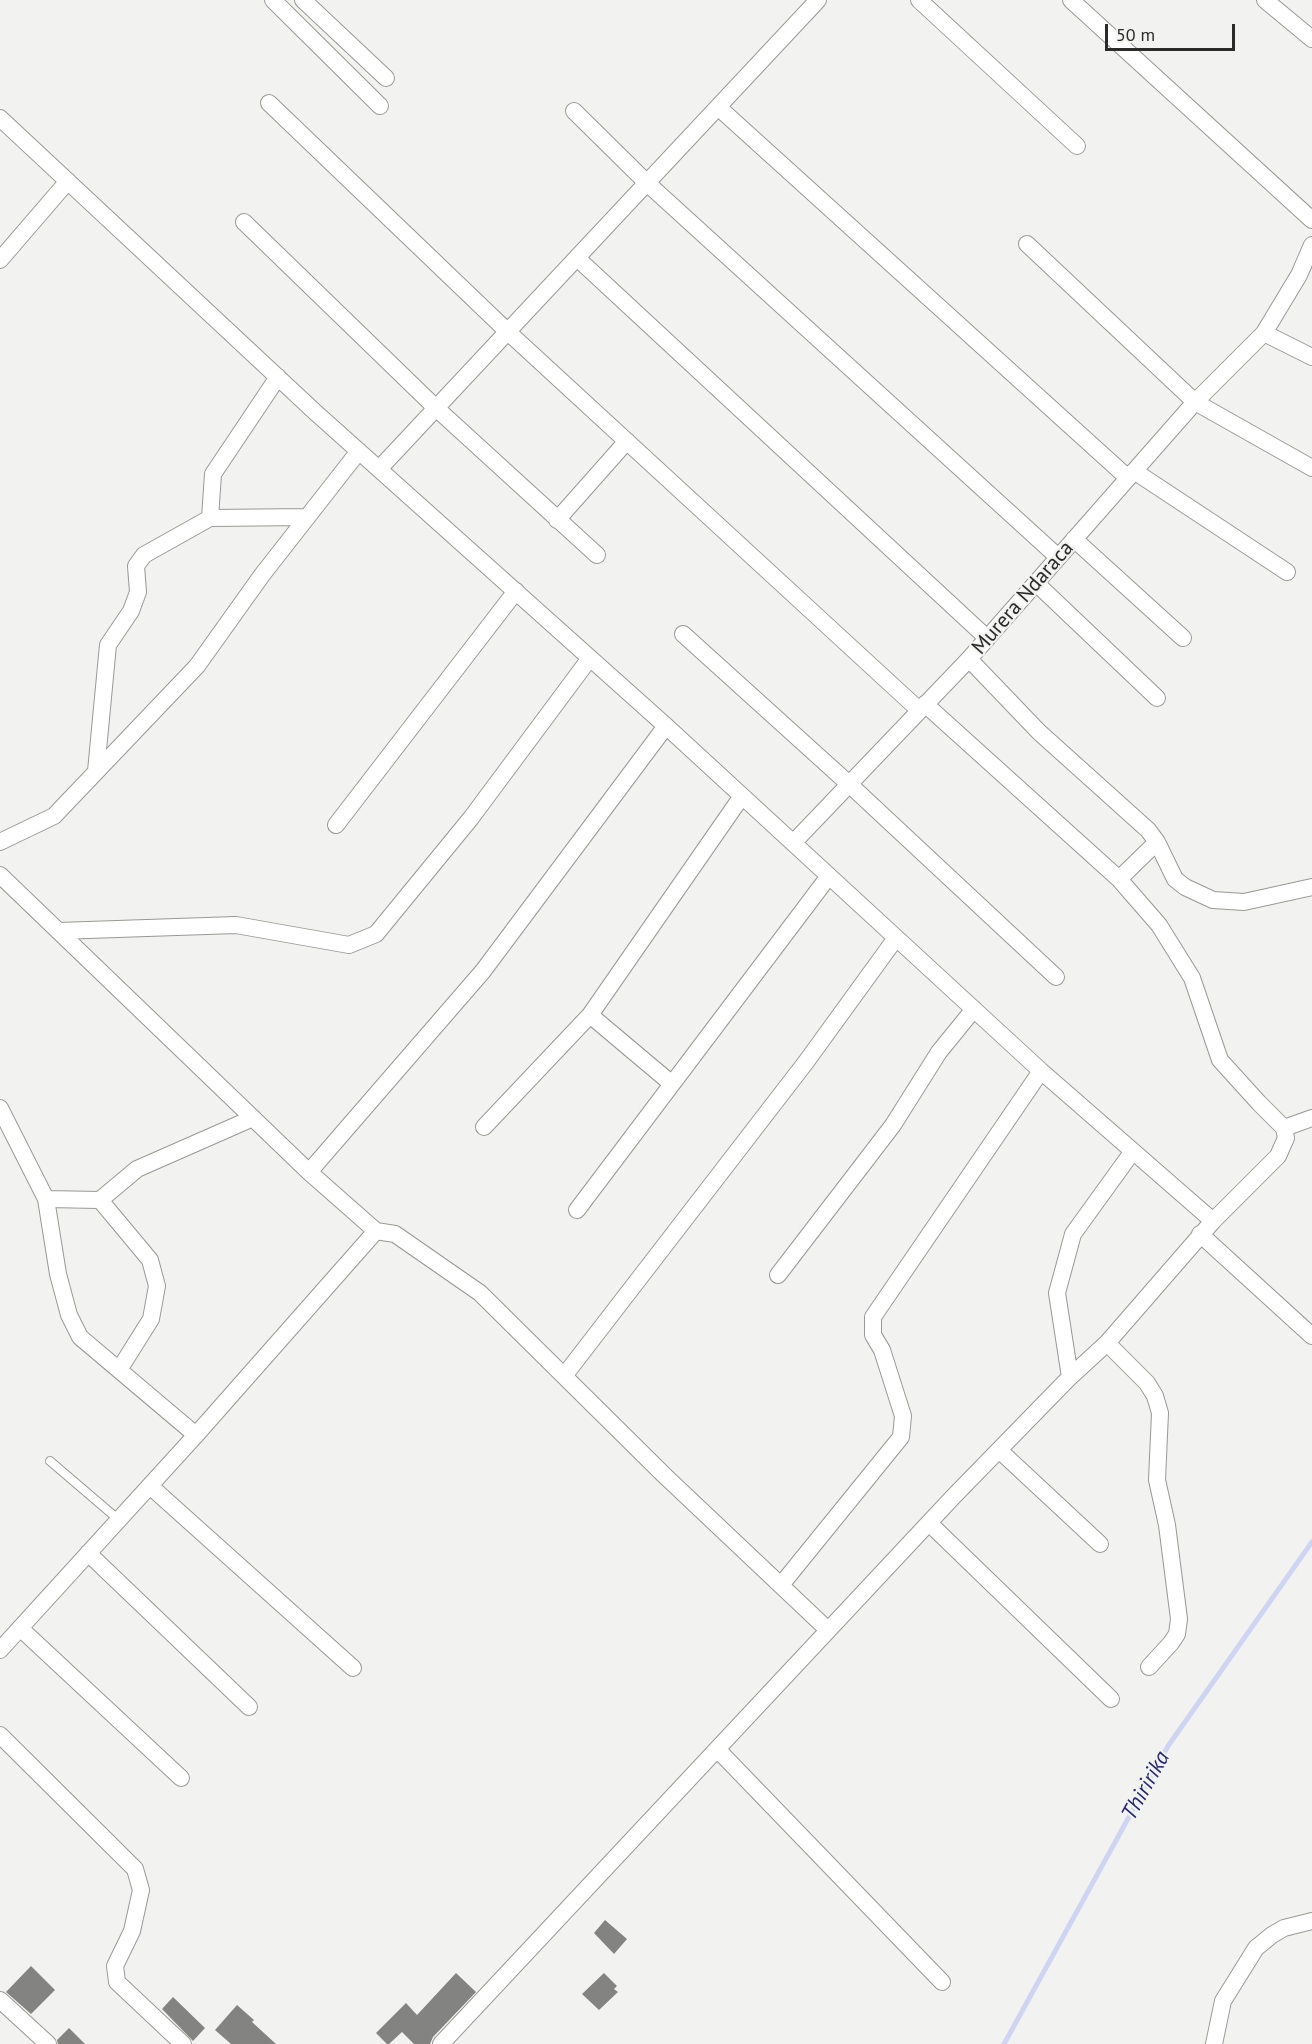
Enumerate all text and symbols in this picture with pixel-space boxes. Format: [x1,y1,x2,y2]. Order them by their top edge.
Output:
scale bar [1108,12,1238,50]
text: 50 m [1116,23,1155,46]
street label: Murera Ndaraca [967,536,1079,660]
water label: Thiririka [1116,1747,1176,1825]

